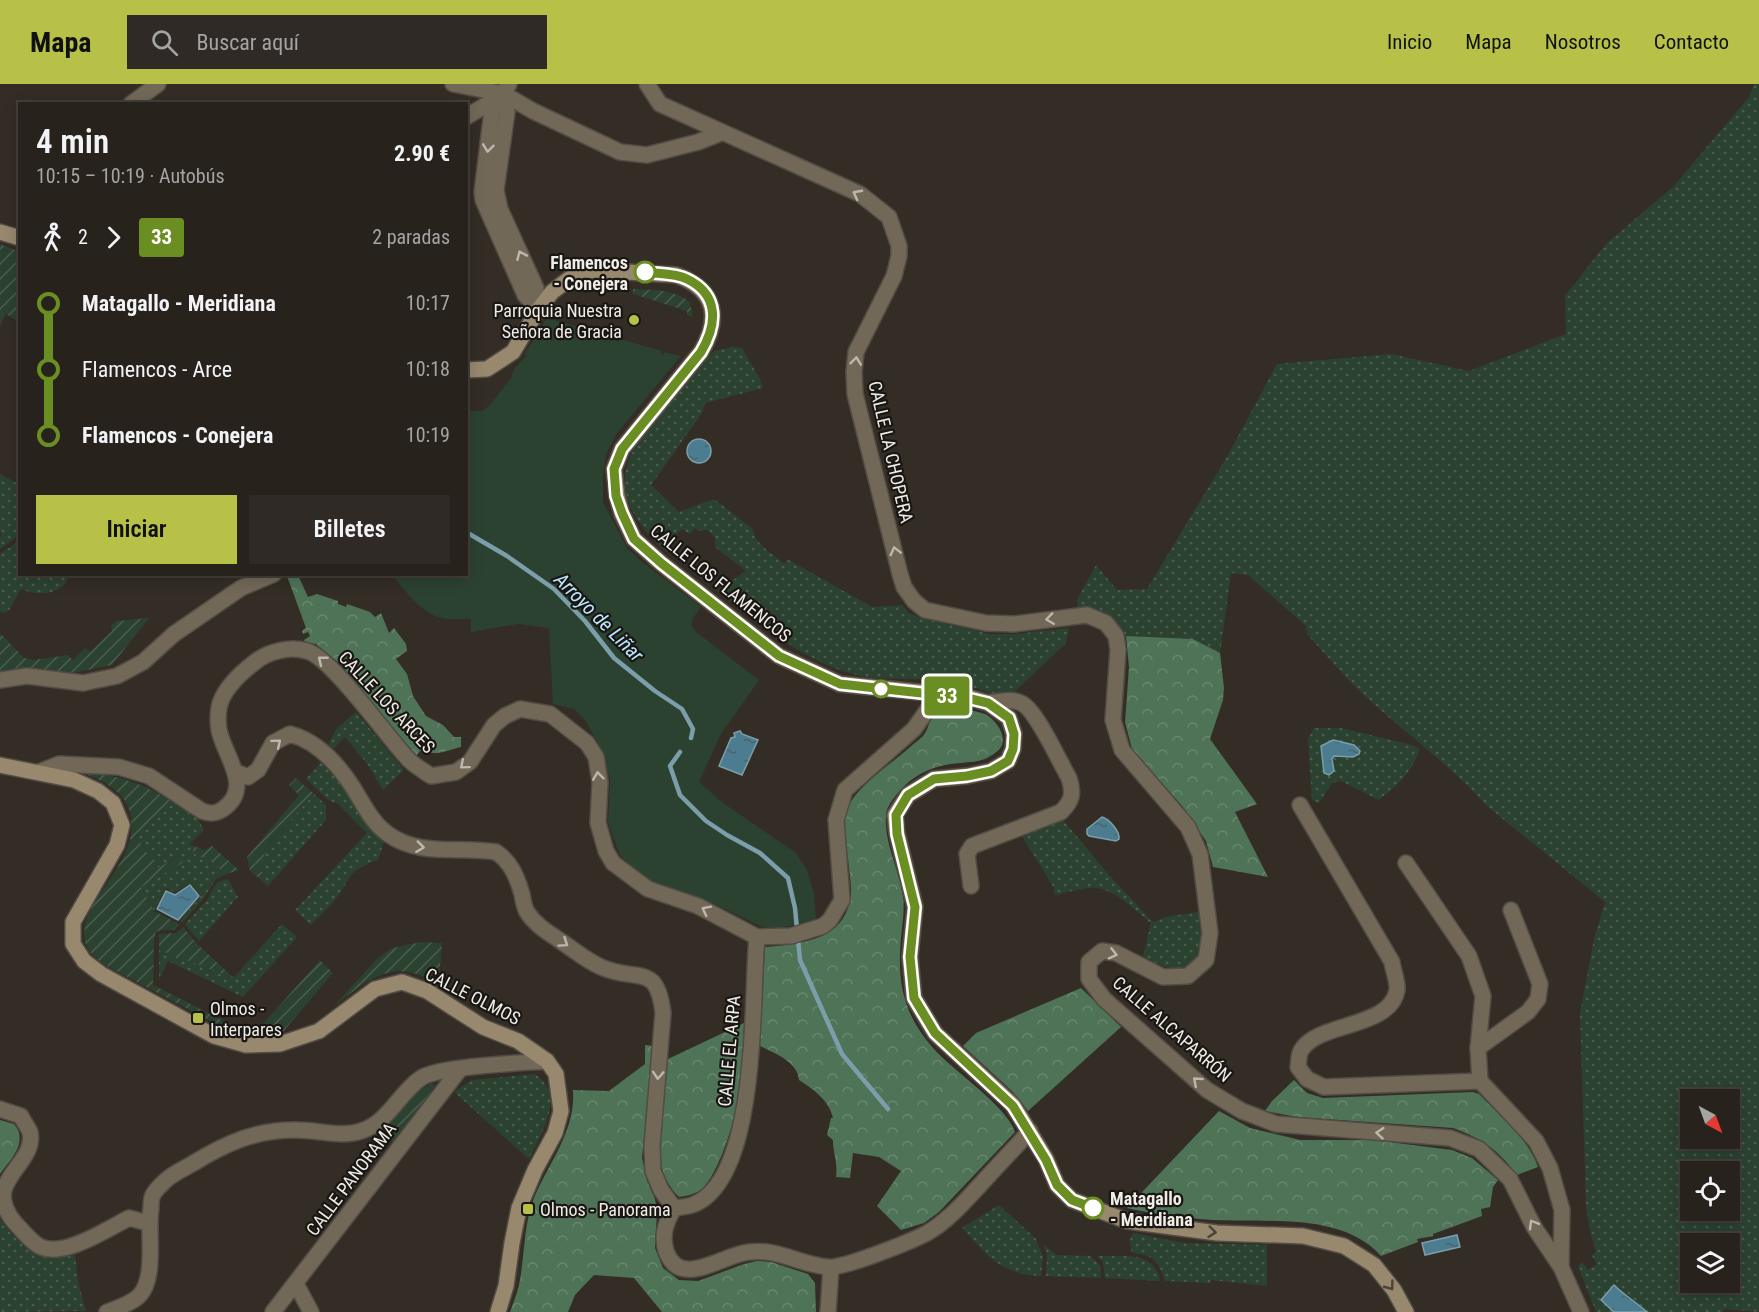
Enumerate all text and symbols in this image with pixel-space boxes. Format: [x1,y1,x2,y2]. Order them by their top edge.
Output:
search box [127,15,547,69]
text: Mapa [30,26,91,59]
icon: search [148,26,181,59]
text: Buscar aquí [196,30,299,55]
text: Inicio [1387,30,1432,54]
text: Mapa [1465,30,1512,54]
text: Nosotros [1545,30,1621,54]
text: Contacto [1654,30,1729,54]
text: 4 min [36,122,109,161]
text: 2.90 € [394,141,450,166]
one-way arrow [482,144,494,153]
text: 10:15 – 10:19 · Autobús [36,164,225,188]
one-way arrow [853,190,864,201]
icon: walk [36,221,69,254]
icon: forward [97,221,130,254]
text: 2 [78,225,88,249]
text: 33 [151,225,172,249]
text: 2 paradas [372,225,450,249]
one-way arrow [516,250,528,261]
place label: Flamencos - Conejera [550,252,628,294]
marker: Flamencos - Conejera [634,261,656,283]
text: Matagallo - Meridiana [82,291,276,316]
text: 10:17 [406,291,450,315]
place label: Parroquia Nuestra Señora de Gracia [493,300,622,342]
marker: Parroquia Nuestra Señora de Gracia [627,313,641,327]
text: Flamencos - Arce [82,357,232,382]
text: 10:18 [406,357,450,381]
one-way arrow [849,357,861,366]
street label: CALLE LA CHOPERA [864,379,918,526]
text: Flamencos - Conejera [82,423,273,448]
text: 10:19 [406,423,450,447]
button: Iniciar [36,495,237,564]
button: Billetes [249,495,450,564]
street label: CALLE LOS FLAMENCOS [646,520,796,646]
one-way arrow [889,547,902,557]
water label: Arroyo de Liñar [549,567,649,667]
one-way arrow [1045,613,1055,625]
street label: CALLE LOS ARCES [334,647,440,757]
one-way arrow [318,657,329,668]
line badge: 33 [920,676,974,716]
unlabelled marker [872,680,890,698]
text: 33 [936,684,958,708]
one-way arrow [270,739,281,750]
one-way arrow [460,758,471,769]
one-way arrow [593,771,605,781]
one-way arrow [415,840,424,853]
one-way arrow [701,906,712,917]
one-way arrow [557,936,568,947]
one-way arrow [1108,947,1118,960]
street label: CALLE OLMOS [422,963,524,1029]
street label: CALLE ALCAPARRÓN [1109,972,1235,1086]
street label: CALLE EL ARPA [714,994,744,1107]
place label: Olmos - Interpares [210,998,282,1040]
marker: Olmos - Interpares [191,1011,205,1025]
one-way arrow [652,1071,665,1080]
one-way arrow [1193,1077,1204,1088]
north arrow [1680,1089,1740,1149]
map controls [1680,1089,1740,1293]
street label: CALLE PANORAMA [302,1118,401,1240]
one-way arrow [1376,1126,1385,1139]
button: locate [1680,1161,1740,1221]
place label: Matagallo - Meridiana [1110,1188,1193,1230]
marker: Matagallo - Meridiana [1082,1197,1104,1219]
place label: Olmos - Panorama [540,1199,671,1220]
marker: Olmos - Panorama [521,1202,535,1216]
one-way arrow [1529,1220,1540,1230]
one-way arrow [1207,1225,1216,1238]
button: layers [1680,1233,1740,1293]
one-way arrow [1383,1279,1394,1290]

